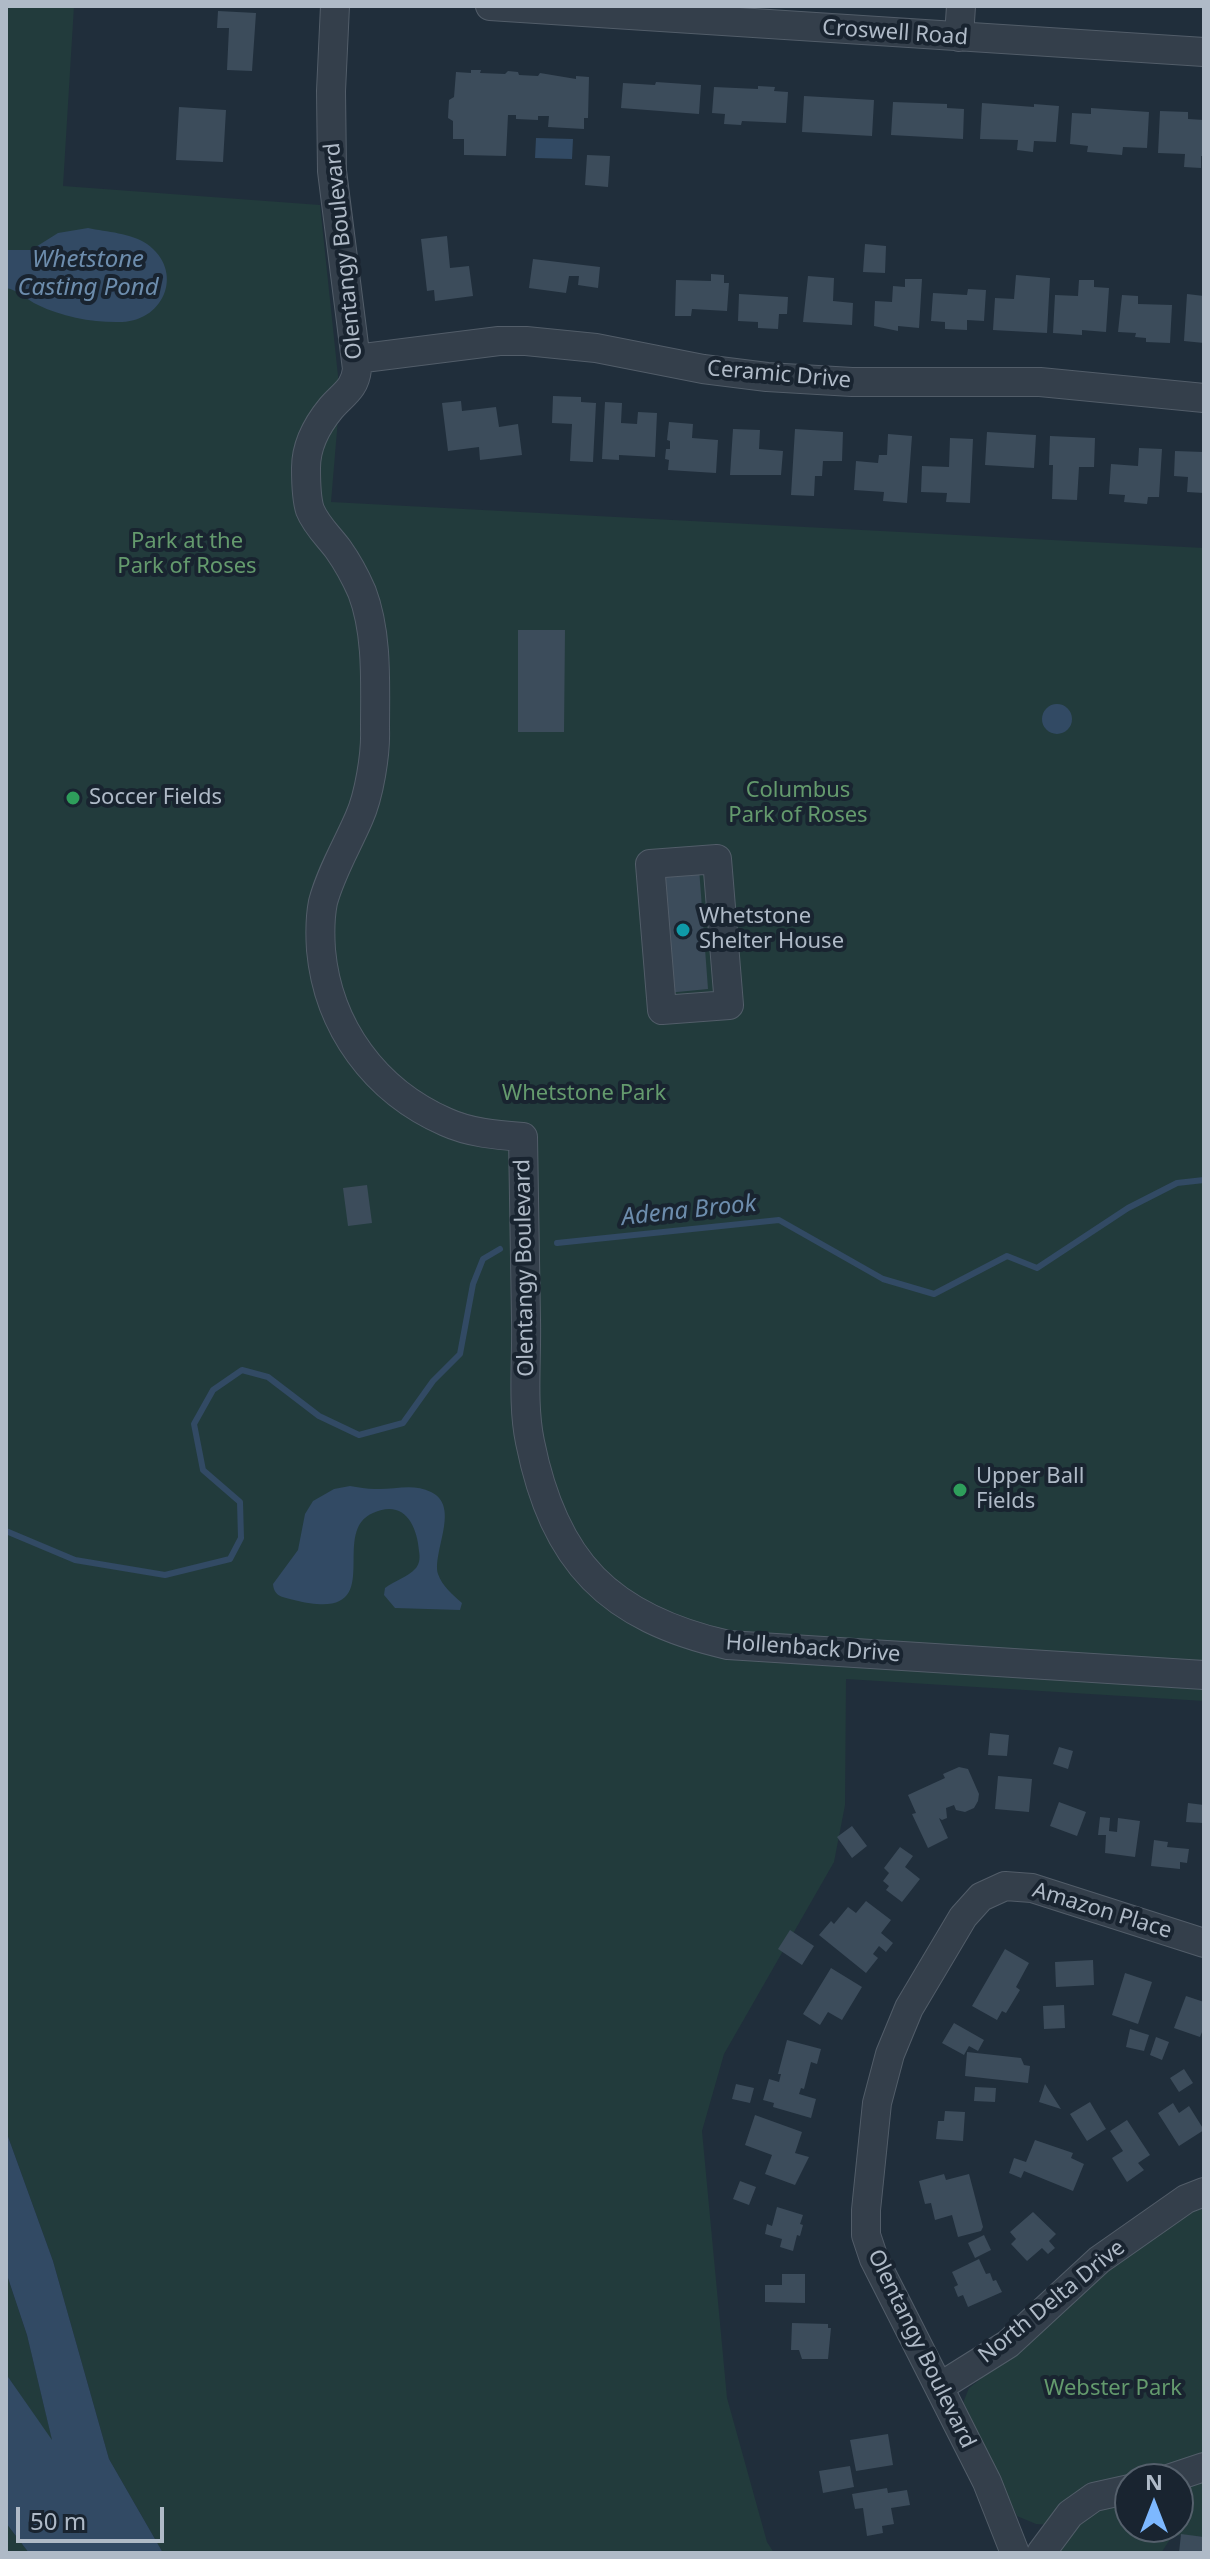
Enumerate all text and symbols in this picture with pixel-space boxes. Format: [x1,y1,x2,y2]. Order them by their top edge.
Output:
street label: Croswell Road [821,15,969,51]
street label: Olentangy Boulevard [319,141,369,361]
water label: Whetstone Casting Pond [17,246,159,302]
street label: Ceramic Drive [706,356,852,394]
park label: Park at the Park of Roses [117,529,257,580]
park label: Columbus Park of Roses [728,778,868,830]
place label: Soccer Fields [89,785,222,811]
marker: Soccer Fields [64,789,82,807]
place label: Whetstone Shelter House [699,904,844,956]
marker: Whetstone Shelter House [674,921,692,939]
park label: Whetstone Park [502,1081,666,1107]
street label: Olentangy Boulevard [510,1159,540,1377]
water label: Adena Brook [620,1190,758,1232]
place label: Upper Ball Fields [976,1464,1084,1516]
marker: Upper Ball Fields [951,1481,969,1499]
street label: Hollenback Drive [725,1630,901,1668]
street label: Amazon Place [1029,1877,1175,1945]
street label: North Delta Drive [973,2235,1131,2369]
street label: Olentangy Boulevard [861,2245,981,2453]
park label: Webster Park [1044,2376,1182,2402]
north arrow [1114,2463,1194,2543]
text: N [1145,2466,1163,2496]
scale bar [20,2491,168,2541]
text: 50 m [30,2504,86,2537]

